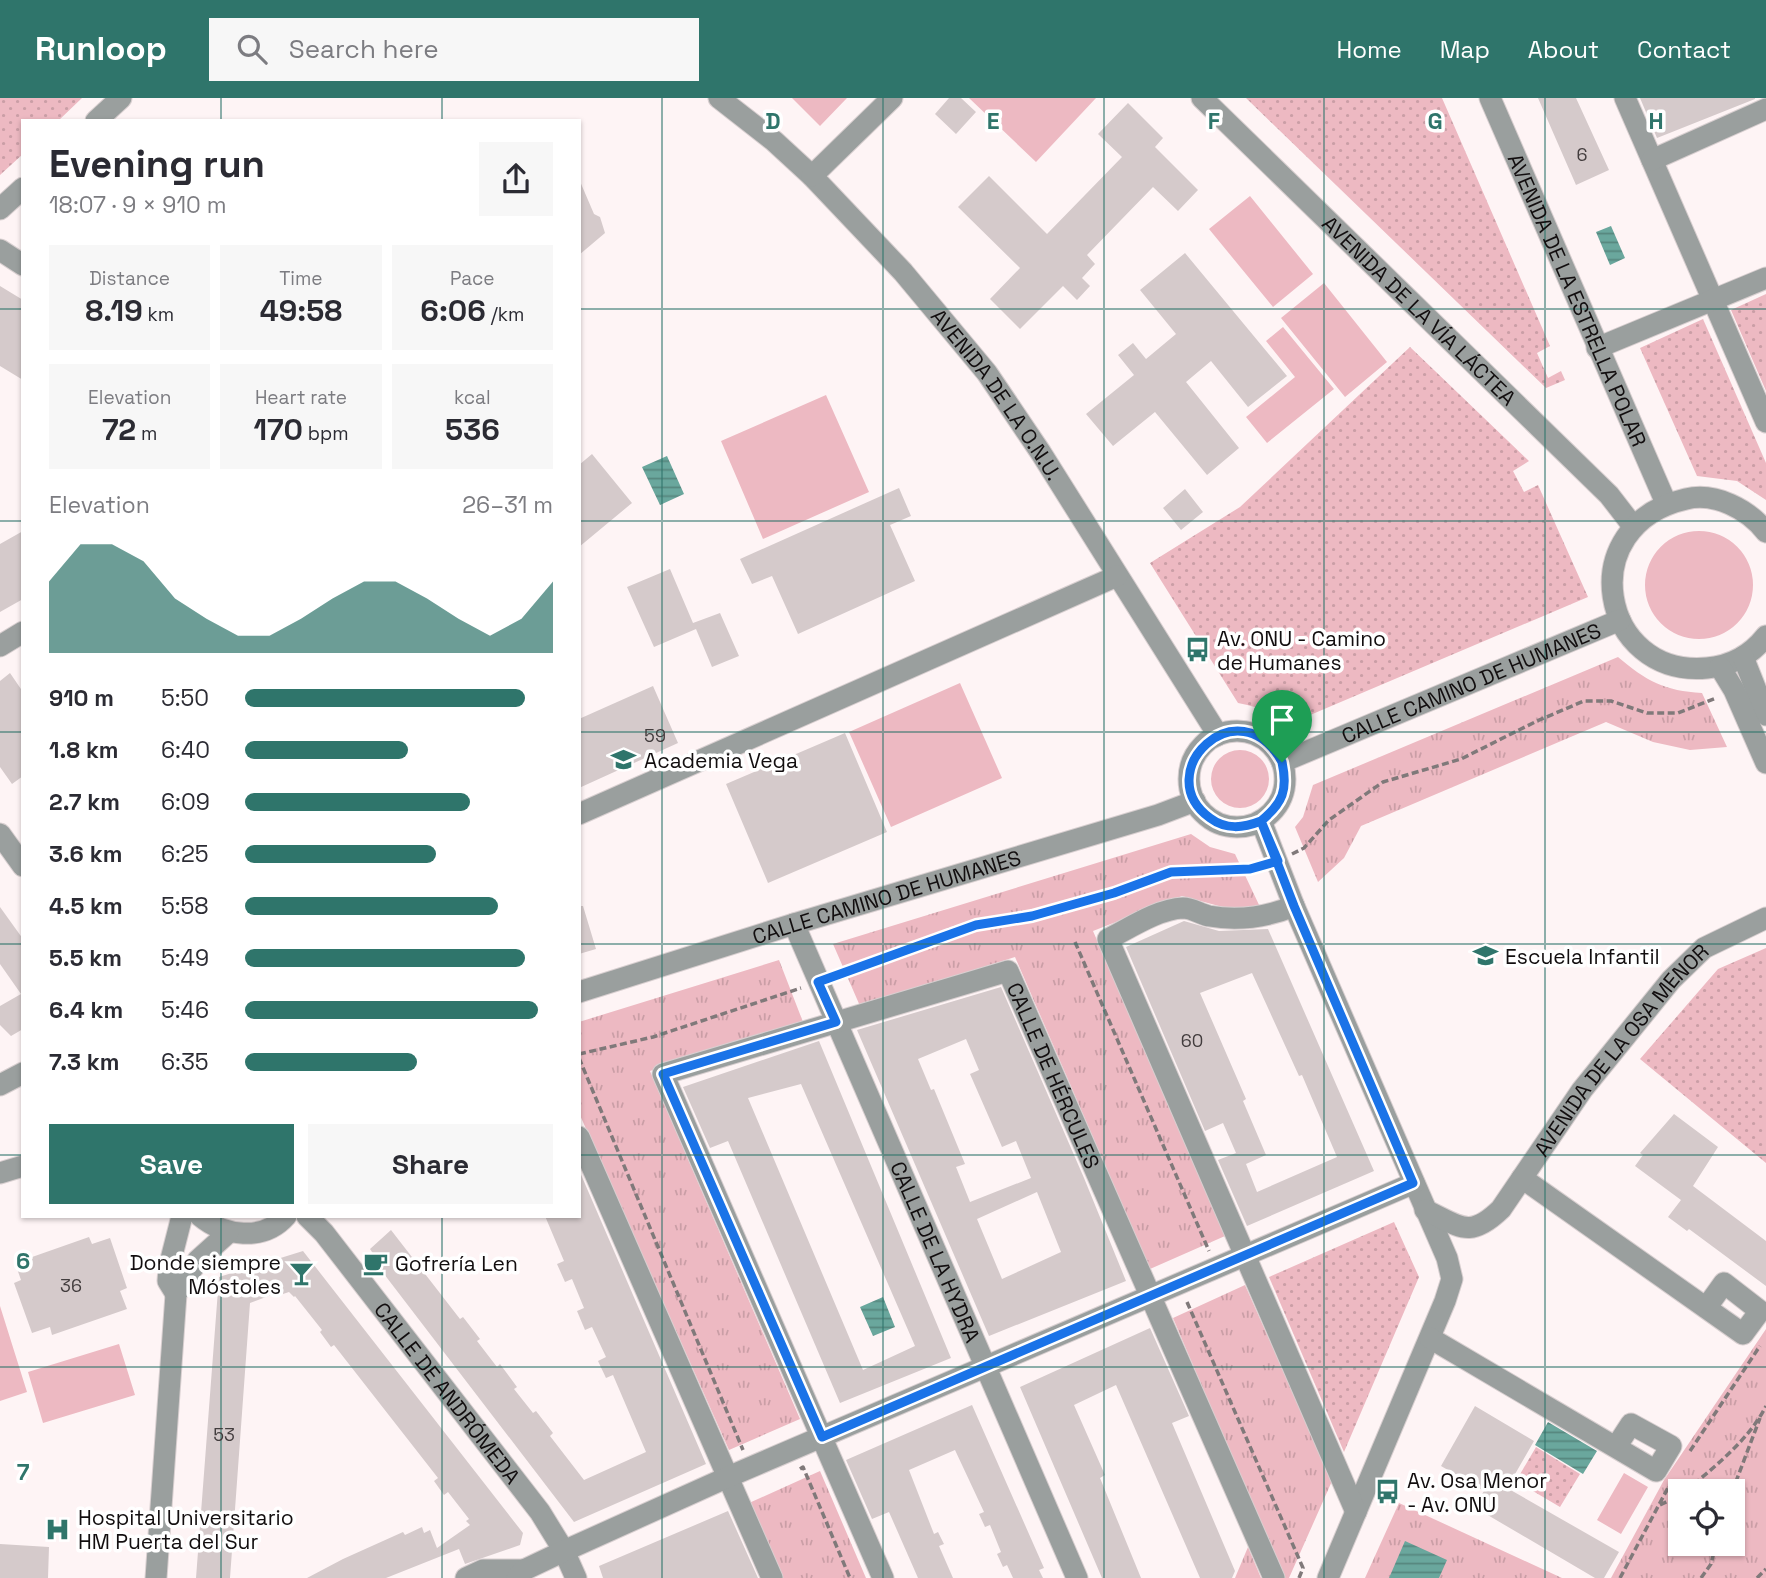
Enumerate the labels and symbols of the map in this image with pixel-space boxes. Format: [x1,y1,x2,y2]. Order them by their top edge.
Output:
text: D [765,106,781,136]
text: E [987,106,999,136]
text: F [1208,106,1220,136]
text: G [1427,106,1443,136]
text: H [1648,106,1664,136]
house number: 6 [1576,143,1588,166]
street label: AVENIDA DE LA ESTRELLA POLAR [1502,149,1653,450]
street label: AVENIDA DE LA VÍA LÁCTEA [1317,210,1522,411]
street label: AVENIDA DE LA O.N.U. [925,303,1068,485]
street label: CALLE CAMINO DE HUMANES [1337,616,1605,749]
place label: Av. ONU - Camino de Humanes [1217,625,1386,676]
bus stop icon: Av. ONU - Camino de Humanes [1183,636,1211,664]
pin [1252,690,1312,762]
house number: 59 [644,724,666,747]
school or university icon: Academia Vega [610,746,638,774]
place label: Academia Vega [644,747,798,774]
street label: CALLE CAMINO DE HUMANES [749,843,1024,950]
street label: AVENIDA DE LA OSA MENOR [1527,938,1714,1161]
school or university icon: Escuela Infantil [1471,942,1499,970]
place label: Escuela Infantil [1505,943,1660,970]
street label: CALLE DE HÉRCULES [1001,978,1106,1173]
house number: 60 [1181,1029,1203,1052]
street label: CALLE DE LA HYDRA [885,1157,987,1346]
text: 6 [16,1246,30,1276]
place label: Donde siempre Móstoles [130,1249,281,1300]
cafe icon: Gofrería Len [361,1249,389,1277]
place label: Gofrería Len [395,1250,518,1277]
bar icon: Donde siempre Móstoles [287,1260,315,1288]
house number: 36 [60,1274,82,1297]
street label: CALLE DE ANDRÓMEDA [369,1296,527,1489]
house number: 53 [213,1423,235,1446]
text: 7 [17,1457,30,1487]
place label: Av. Osa Menor - Av. ONU [1407,1467,1547,1518]
bus stop icon: Av. Osa Menor - Av. ONU [1373,1478,1401,1506]
place label: Hospital Universitario HM Puerta del Sur [78,1504,294,1555]
hospital icon: Hospital Universitario HM Puerta del Sur [44,1515,72,1543]

